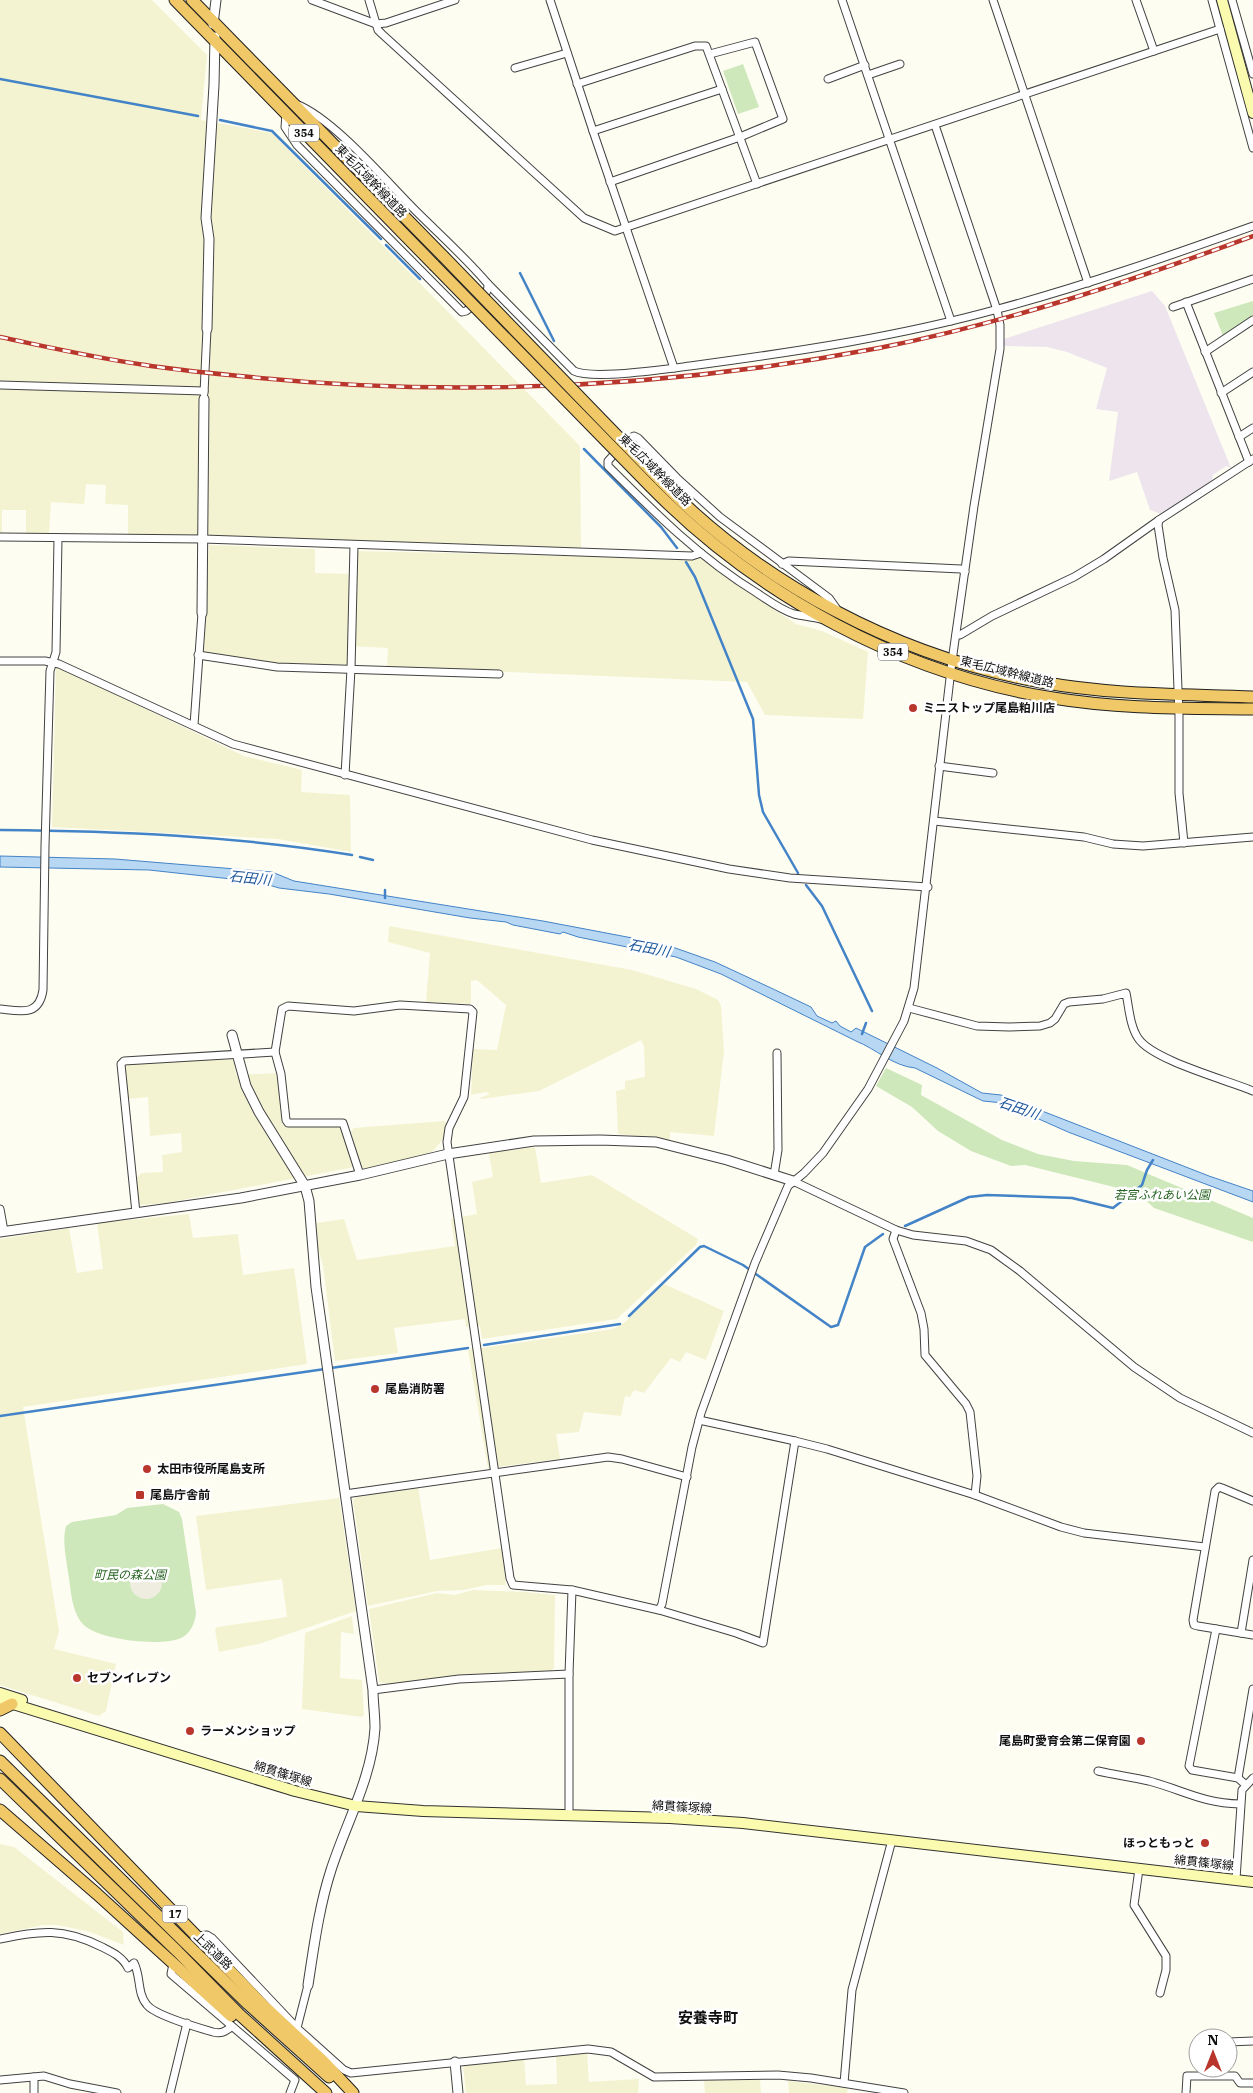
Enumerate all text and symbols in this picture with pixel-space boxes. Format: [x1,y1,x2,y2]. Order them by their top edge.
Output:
road number: 354 [289,125,319,142]
street label: 東毛広域幹線道路 [333,141,410,220]
street label: 東毛広域幹線道路 [616,430,695,509]
road number: 354 [878,644,908,660]
street label: 東毛広域幹線道路 [959,653,1056,690]
place label: ミニストップ尾島粕川店 [923,700,1055,715]
marker: ミニストップ尾島粕川店 [907,702,919,714]
water label: 石田川 [228,867,274,889]
water label: 石田川 [627,935,673,961]
water label: 石田川 [996,1093,1044,1124]
park label: 若宮ふれあい公園 [1114,1187,1212,1202]
place label: 尾島消防署 [385,1381,445,1396]
marker: 尾島消防署 [369,1383,381,1395]
place label: 太田市役所尾島支所 [157,1461,265,1476]
marker: 太田市役所尾島支所 [141,1463,153,1475]
place label: 尾島庁舎前 [150,1487,210,1502]
marker: 尾島庁舎前 [134,1489,146,1501]
park label: 町民の森公園 [94,1567,168,1582]
place label: セブンイレブン [87,1670,171,1685]
marker: セブンイレブン [71,1672,83,1684]
place label: ラーメンショップ [200,1723,296,1738]
marker: ラーメンショップ [184,1725,196,1737]
place label: 尾島町愛育会第二保育園 [999,1733,1131,1748]
marker: 尾島町愛育会第二保育園 [1135,1735,1147,1747]
street label: 綿貫篠塚線 [252,1758,314,1789]
street label: 綿貫篠塚線 [652,1797,712,1816]
place label: ほっともっと [1123,1835,1195,1850]
marker: ほっともっと [1199,1837,1211,1849]
street label: 綿貫篠塚線 [1173,1852,1235,1873]
road number: 17 [162,1906,188,1922]
street label: 上武道路 [191,1929,236,1973]
district label: 安養寺町 [678,2008,738,2027]
north arrow [1188,2028,1238,2078]
text: N [1207,2031,1219,2049]

